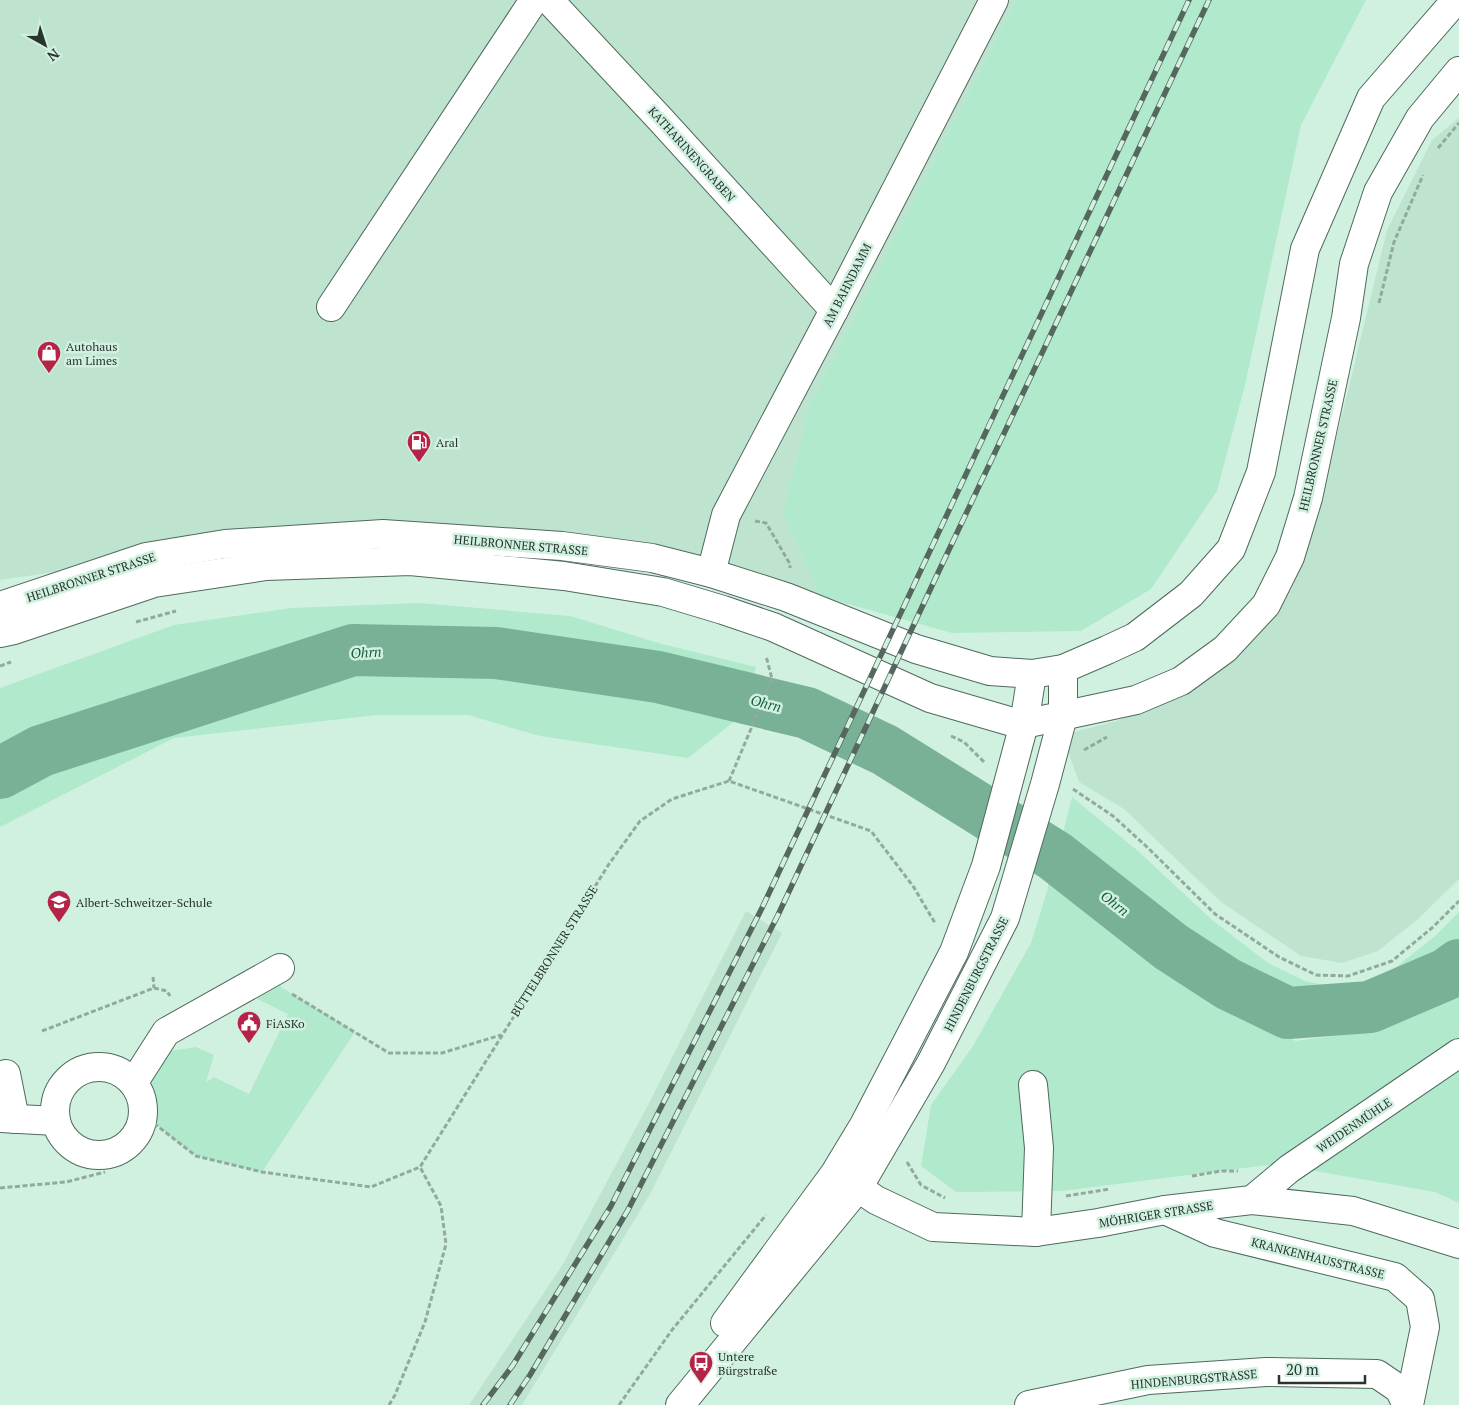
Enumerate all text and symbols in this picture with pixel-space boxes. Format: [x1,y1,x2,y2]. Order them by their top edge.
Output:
north arrow [20,20,70,70]
text: N [43,45,64,66]
street label: KATHARINENGRABEN [645,103,739,205]
street label: AM BAHNDAMM [820,240,875,329]
place label: Autohaus am Limes [66,339,117,368]
shop icon: Autohaus am Limes [36,340,62,374]
street label: HEILBRONNER STRASSE [1296,378,1340,512]
fuel station icon: Aral [406,429,432,463]
place label: Aral [436,435,459,450]
street label: HEILBRONNER STRASSE [453,532,589,558]
street label: HEILBRONNER STRASSE [25,549,157,605]
water label: Ohrn [350,642,382,662]
water label: Ohrn [749,690,783,716]
street label: BÜTTELBRONNER STRASSE [507,883,601,1019]
water label: Ohrn [1097,886,1133,920]
school or university icon: Albert-Schweitzer-Schule [46,889,72,923]
place label: Albert-Schweitzer-Schule [76,895,212,910]
street label: HINDENBURGSTRASSE [941,914,1011,1034]
public building icon: FiASKo [236,1010,262,1044]
place label: FiASKo [266,1016,305,1031]
street label: WEIDENMÜHLE [1314,1094,1394,1156]
street label: MÖHRIGER STRASSE [1098,1198,1214,1230]
street label: KRANKENHAUSSTRASSE [1250,1234,1386,1282]
place label: Untere Bürgstraße [718,1349,777,1378]
bus stop icon: Untere Bürgstraße [688,1350,714,1384]
scale bar [1279,1352,1365,1384]
text: 20 m [1286,1359,1319,1379]
street label: HINDENBURGSTRASSE [1130,1366,1258,1392]

